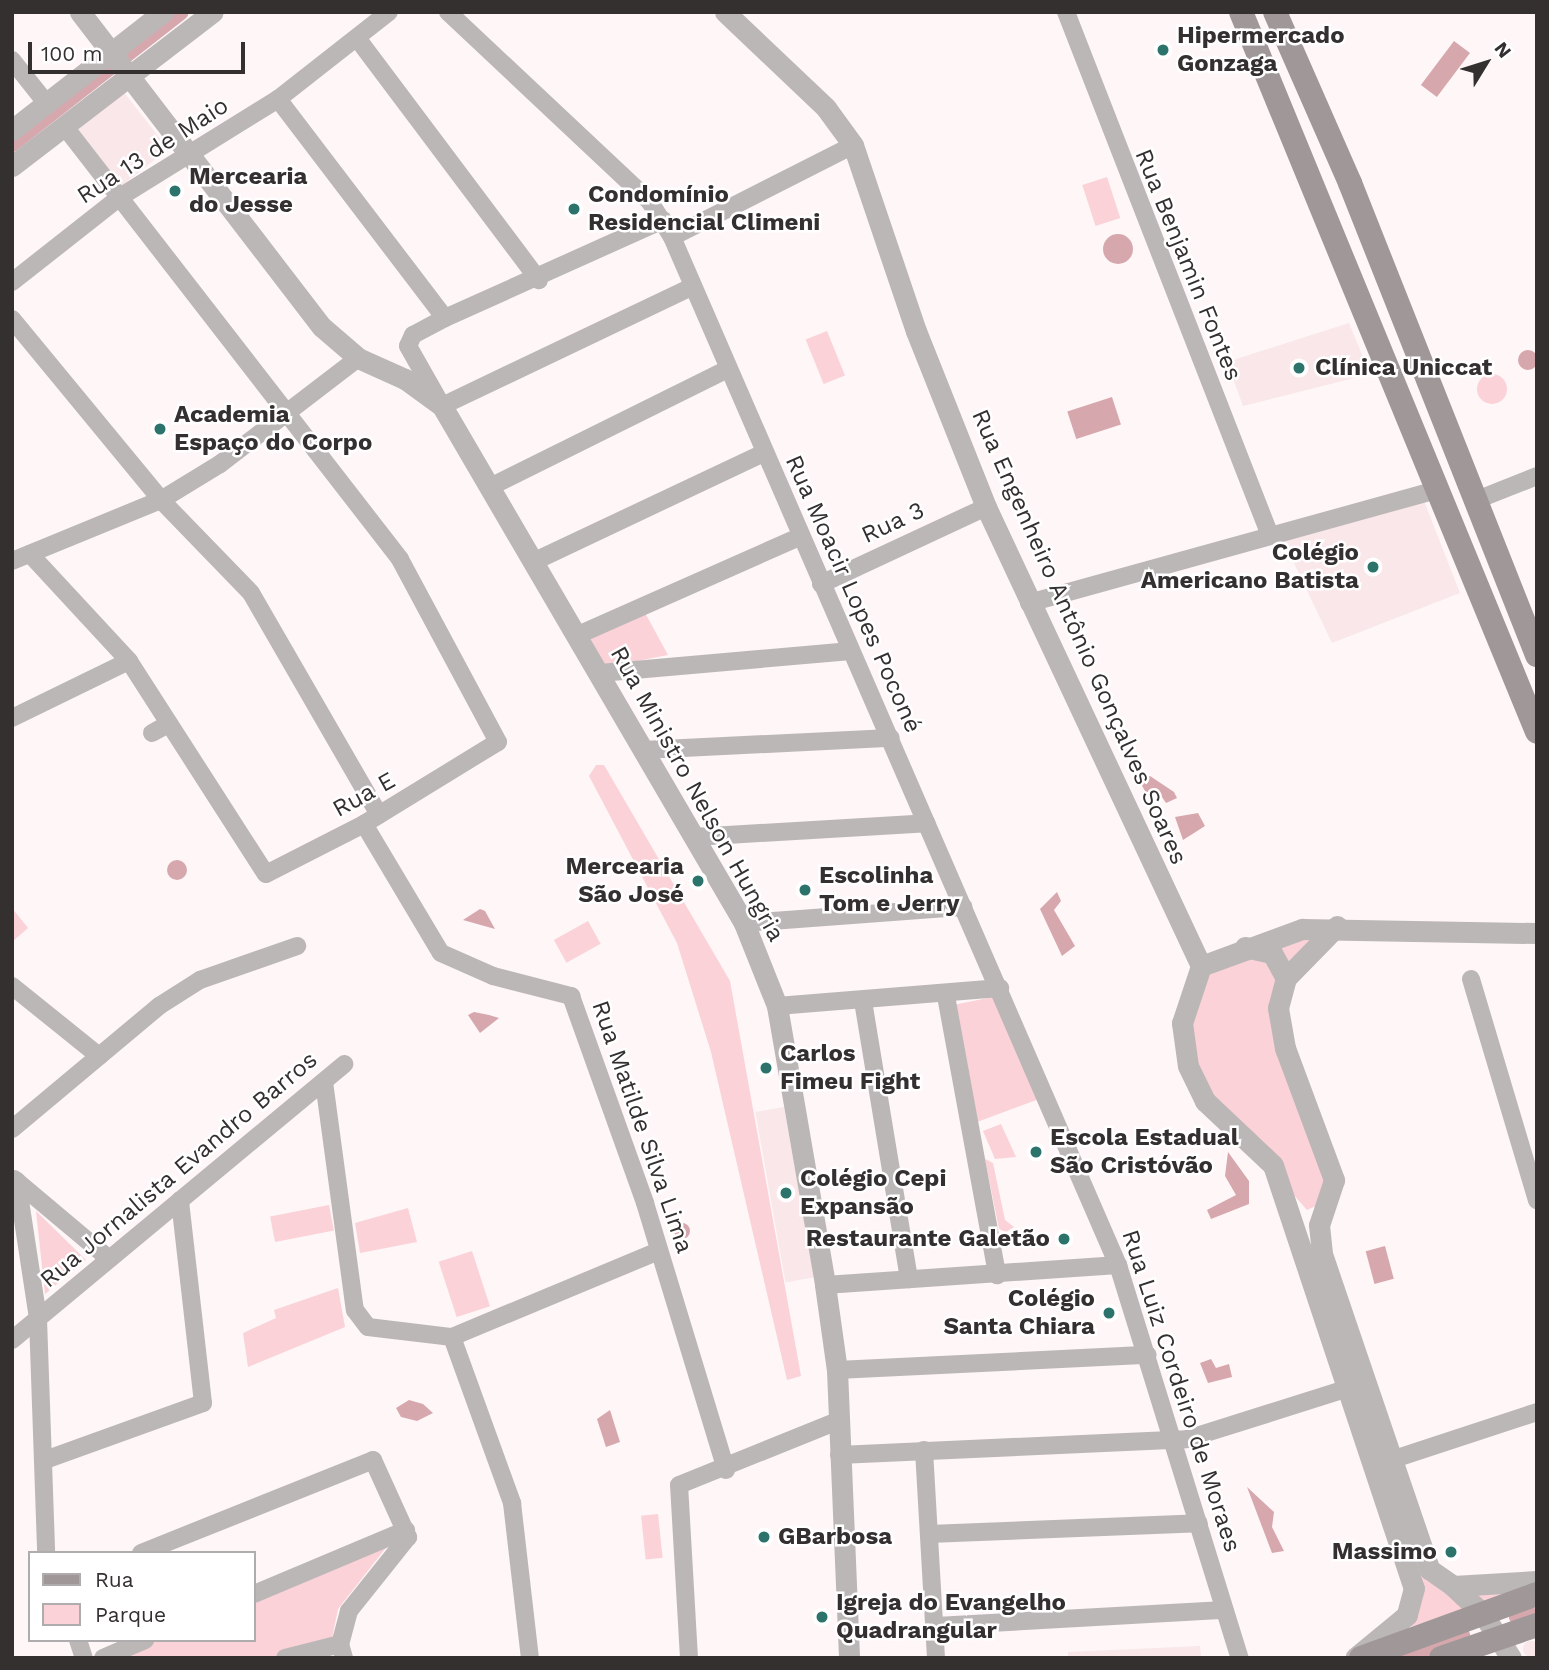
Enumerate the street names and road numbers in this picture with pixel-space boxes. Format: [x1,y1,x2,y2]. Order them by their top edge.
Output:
street label: Rua 13 de Maio [72,91,234,211]
street label: Rua Benjamin Fontes [1128,145,1248,385]
street label: Rua Engenheiro Antônio Gonçalves Soares [965,404,1193,870]
street label: Rua Moacir Lopes Poconé [778,450,928,738]
street label: Rua 3 [857,496,929,550]
street label: Rua Ministro Nelson Hungria [604,641,790,947]
street label: Rua E [327,766,401,824]
street label: Rua Matilde Silva Lima [585,996,699,1258]
street label: Rua Jornalista Evandro Barros [34,1045,324,1295]
street label: Rua Luiz Cordeiro de Moraes [1115,1226,1247,1556]

